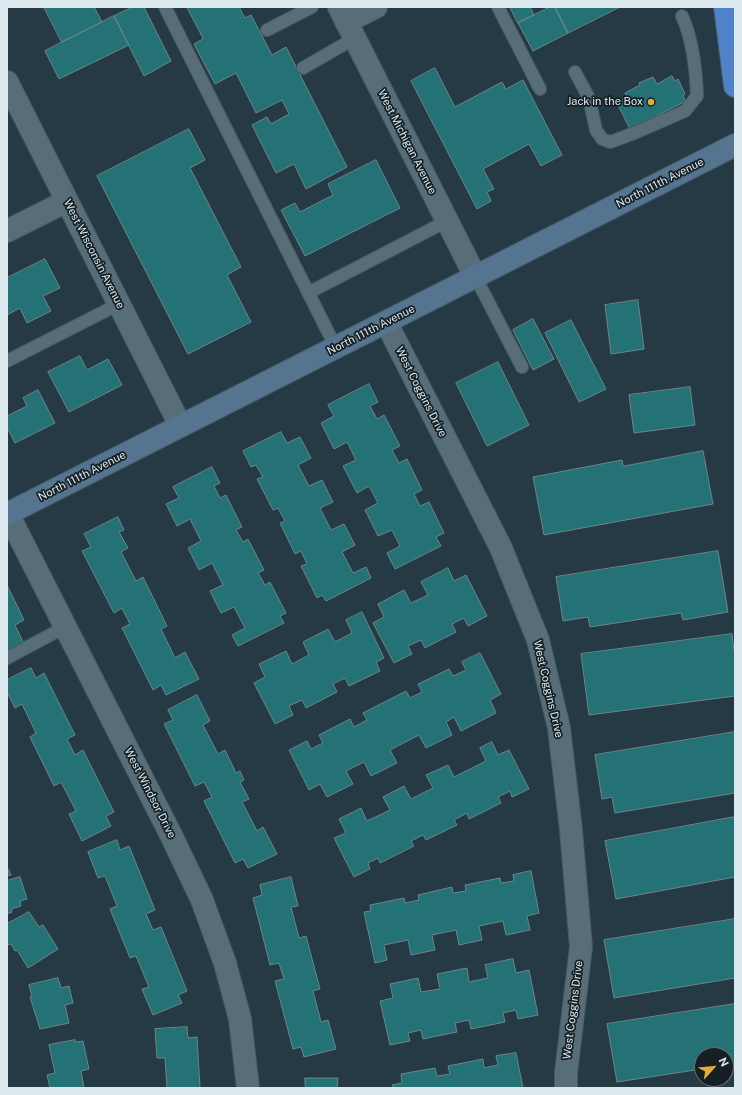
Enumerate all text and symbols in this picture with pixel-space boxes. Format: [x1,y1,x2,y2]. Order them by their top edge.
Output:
street label: West Michigan Avenue [375,88,439,196]
place label: Jack in the Box [567,95,643,109]
marker: Jack in the Box [646,97,656,107]
street label: North 111th Avenue [614,155,706,211]
street label: West Wisconsin Avenue [61,197,127,311]
street label: North 111th Avenue [325,302,417,358]
street label: West Coggins Drive [393,345,449,439]
street label: North 111th Avenue [36,448,128,504]
street label: West Coggins Drive [530,639,566,739]
street label: West Windsor Drive [121,746,179,840]
street label: West Coggins Drive [560,960,586,1060]
north arrow [694,1047,734,1087]
text: N [716,1055,731,1069]

